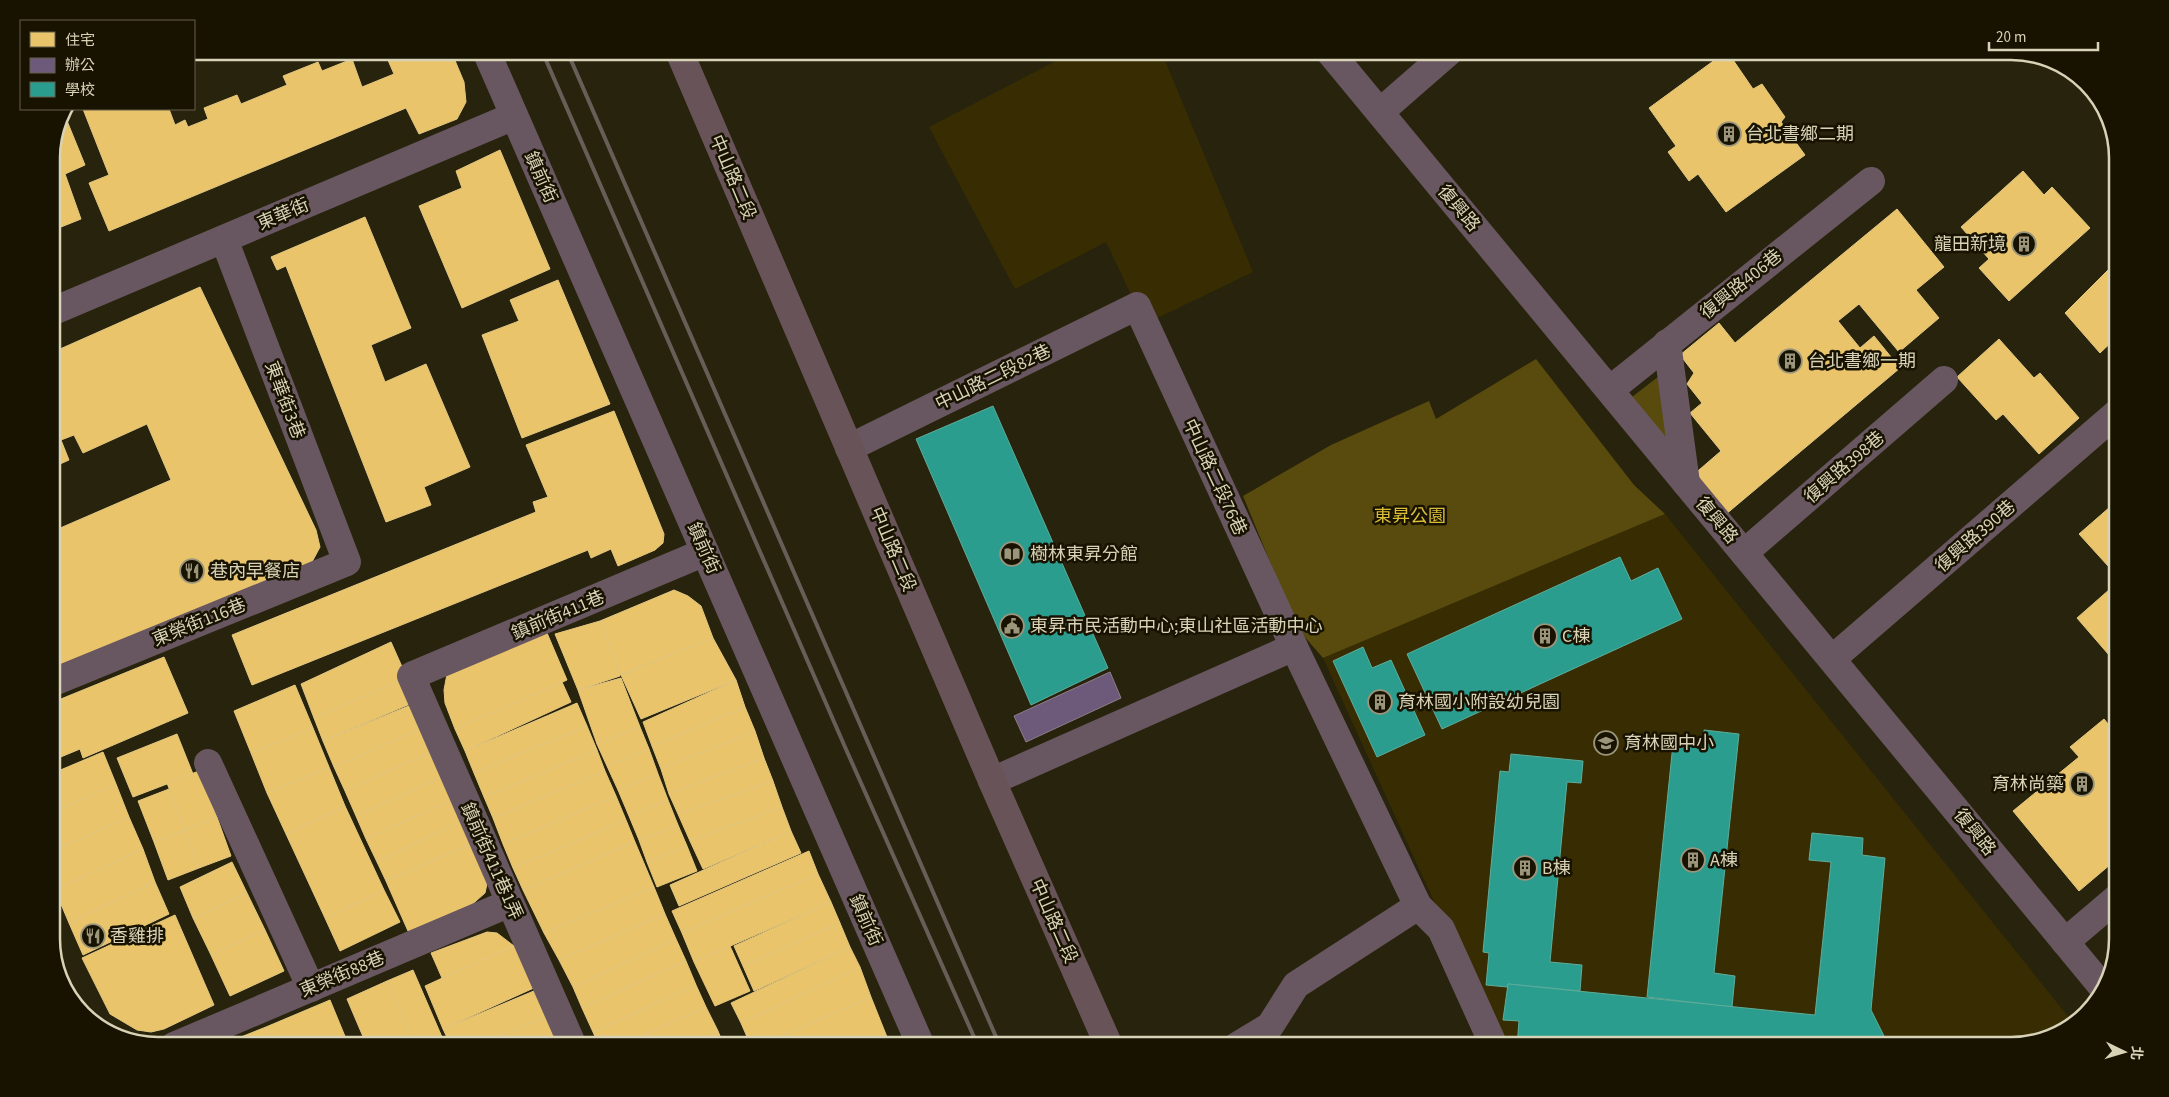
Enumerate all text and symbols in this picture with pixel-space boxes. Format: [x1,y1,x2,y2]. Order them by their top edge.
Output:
legend [20,20,195,110]
scale bar [1989,20,2098,52]
text: 20 m [1996,27,2026,48]
text: 住宅 [65,30,95,51]
text: 辦公 [65,55,95,76]
text: 學校 [65,80,95,101]
building icon: 台北書鄉二期 [1716,121,1742,147]
place label: 台北書鄉二期 [1746,122,1854,147]
street label: 中山路二段 [703,131,762,224]
street label: 鎮前街 [518,147,563,207]
street label: 復興路 [1432,180,1486,237]
street label: 東華街 [253,192,313,237]
building icon: 龍田新境 [2011,231,2037,257]
place label: 龍田新境 [1934,232,2006,257]
street label: 復興路406巷 [1695,244,1788,325]
street label: 中山路二段82巷 [931,339,1055,416]
building icon: 台北書鄉一期 [1777,348,1803,374]
place label: 台北書鄉一期 [1808,349,1916,374]
street label: 東華街3巷 [258,358,311,442]
street label: 中山路二段76巷 [1177,415,1252,540]
street label: 復興路398巷 [1799,426,1890,509]
street label: 復興路 [1690,492,1744,549]
street label: 復興路390巷 [1930,495,2021,578]
street label: 中山路二段 [863,503,922,596]
park label: 東昇公園 [1374,504,1446,529]
street label: 鎮前街 [681,518,726,578]
library icon: 樹林東昇分館 [999,541,1025,567]
place label: 樹林東昇分館 [1030,542,1138,567]
restaurant icon: 巷內早餐店 [179,558,205,584]
place label: 巷內早餐店 [210,559,300,584]
street label: 鎮前街411巷 [508,585,609,646]
street label: 東榮街116巷 [149,592,250,653]
public building icon: 東昇市民活動中心;東山社區活動中心 [999,613,1025,639]
place label: 東昇市民活動中心;東山社區活動中心 [1030,614,1322,639]
building icon: C棟 [1532,623,1558,649]
place label: C棟 [1562,624,1590,649]
building icon: 育林國小附設幼兒園 [1367,689,1393,715]
place label: 育林國小附設幼兒園 [1398,690,1560,715]
school or university icon: 育林國中小 [1593,730,1619,756]
place label: 育林國中小 [1624,731,1714,756]
building icon: 育林尚築 [2069,771,2095,797]
place label: 育林尚築 [1992,772,2064,797]
street label: 鎮前街411巷1弄 [455,799,529,924]
street label: 復興路 [1948,803,2001,861]
building icon: A棟 [1680,847,1706,873]
place label: A棟 [1710,848,1738,873]
building icon: B棟 [1512,855,1538,881]
place label: B棟 [1542,856,1571,881]
street label: 中山路二段 [1024,875,1083,967]
street label: 鎮前街 [843,890,888,950]
restaurant icon: 香雞排 [80,923,106,949]
place label: 香雞排 [110,924,164,949]
street label: 東榮街88巷 [296,945,388,1004]
north arrow [2099,1027,2149,1077]
text: 北 [2125,1045,2147,1061]

